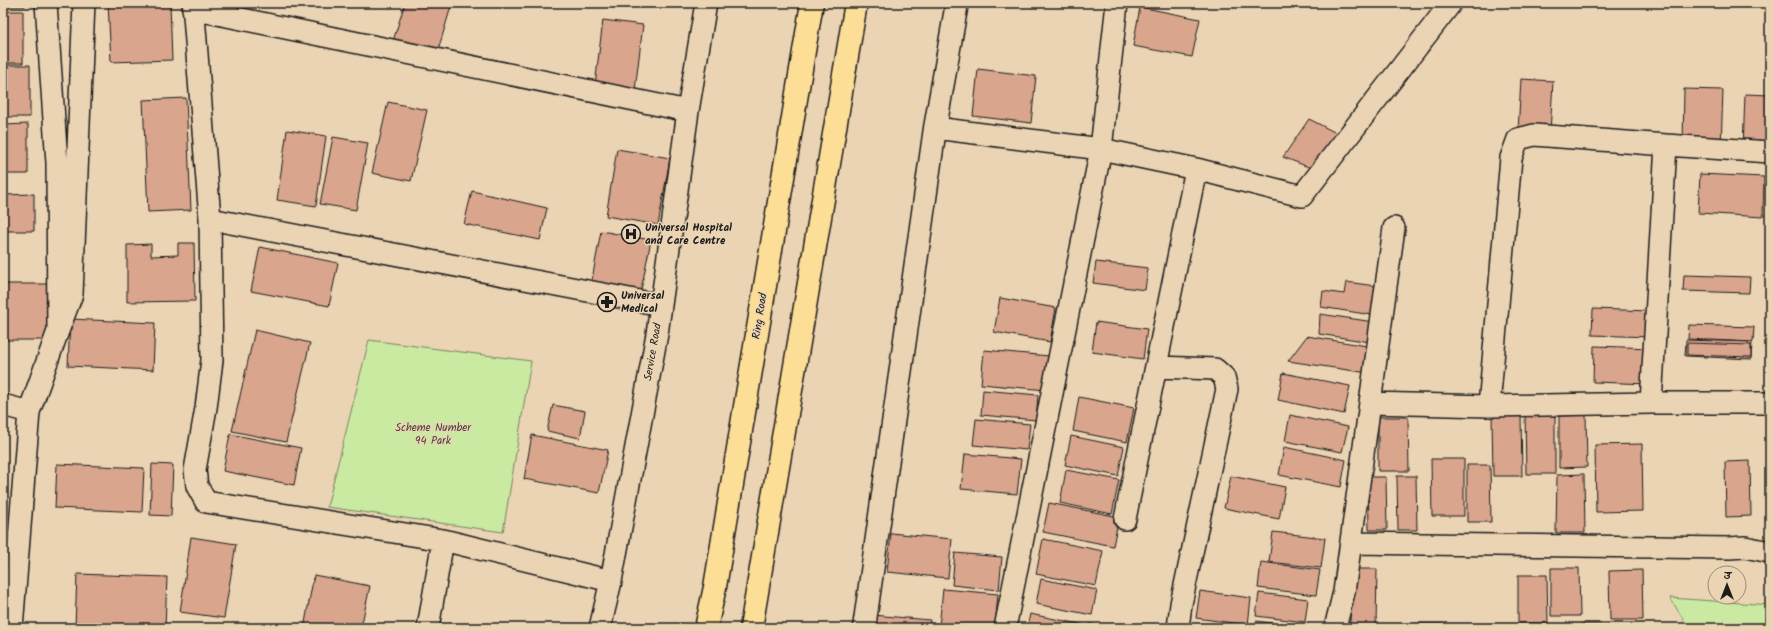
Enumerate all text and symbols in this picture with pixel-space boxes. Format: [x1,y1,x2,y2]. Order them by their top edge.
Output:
place label: Universal Hospital and Care Centre [645,219,732,250]
hospital icon: Universal Hospital and Care Centre [620,223,642,245]
place label: Universal Medical [621,287,664,318]
pharmacy icon: Universal Medical [596,291,618,313]
street label: Ring Road [747,291,773,340]
street label: Service Road [639,321,667,382]
park label: Scheme Number 94 Park [395,419,472,450]
north arrow [1707,565,1747,605]
text: उ [1724,567,1733,585]

